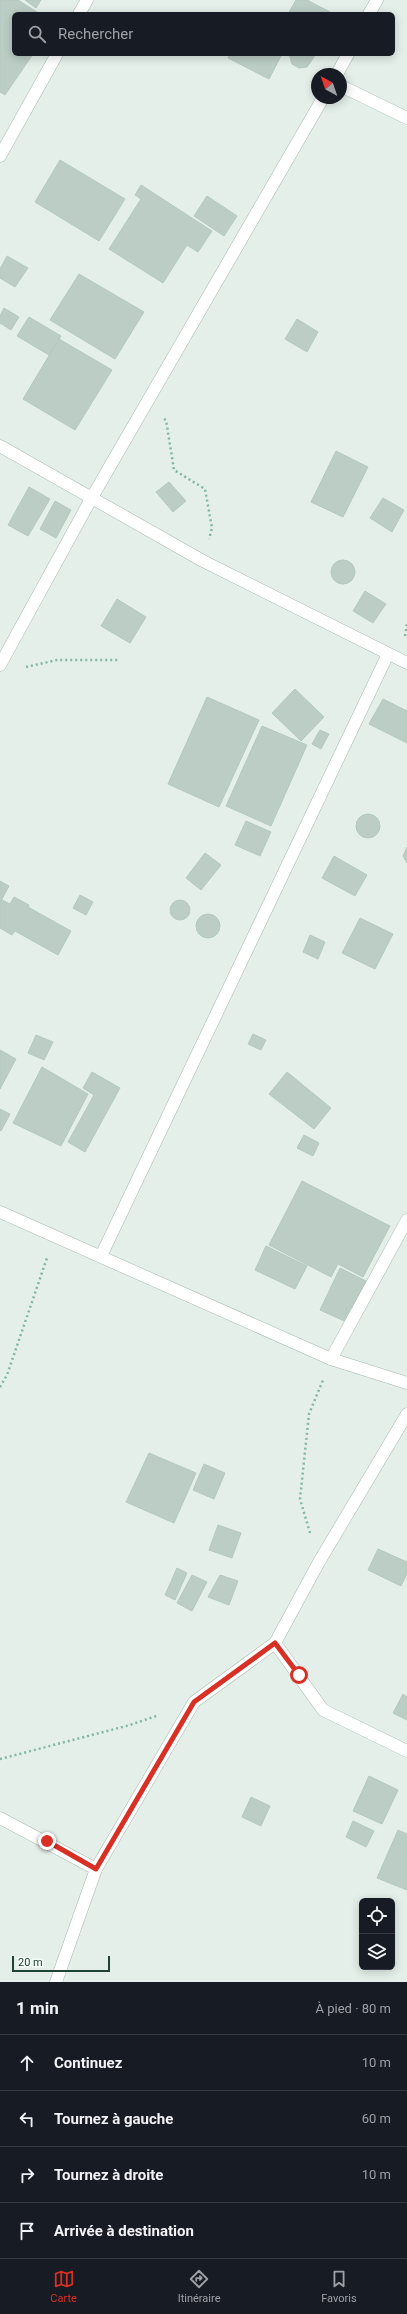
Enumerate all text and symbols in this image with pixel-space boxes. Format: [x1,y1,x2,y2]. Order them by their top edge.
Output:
search box [12,12,395,56]
icon: search [26,23,48,45]
text: Rechercher [58,25,133,43]
north arrow [311,68,347,104]
route start [290,1666,308,1684]
route end [38,1832,56,1850]
map controls [359,1898,395,1970]
button: locate [359,1898,395,1934]
button: layers [359,1934,395,1970]
scale bar [12,1954,110,1973]
text: 20 m [18,1956,43,1969]
text: 1 min [16,1998,59,2018]
text: À pied · 80 m [316,2001,391,2016]
icon: ahead [16,2052,38,2074]
text: Continuez [54,2054,122,2072]
text: 10 m [362,2055,391,2070]
icon: left [16,2108,38,2130]
text: Tournez à gauche [54,2110,173,2128]
text: 60 m [362,2111,391,2126]
icon: right [16,2164,38,2186]
text: Tournez à droite [54,2166,163,2184]
text: 10 m [362,2167,391,2182]
icon: arrive [16,2220,38,2242]
text: Arrivée à destination [54,2222,194,2240]
tab: Carte [50,2268,77,2305]
tab: Itinéraire [178,2268,220,2305]
tab: Favoris [321,2268,357,2305]

